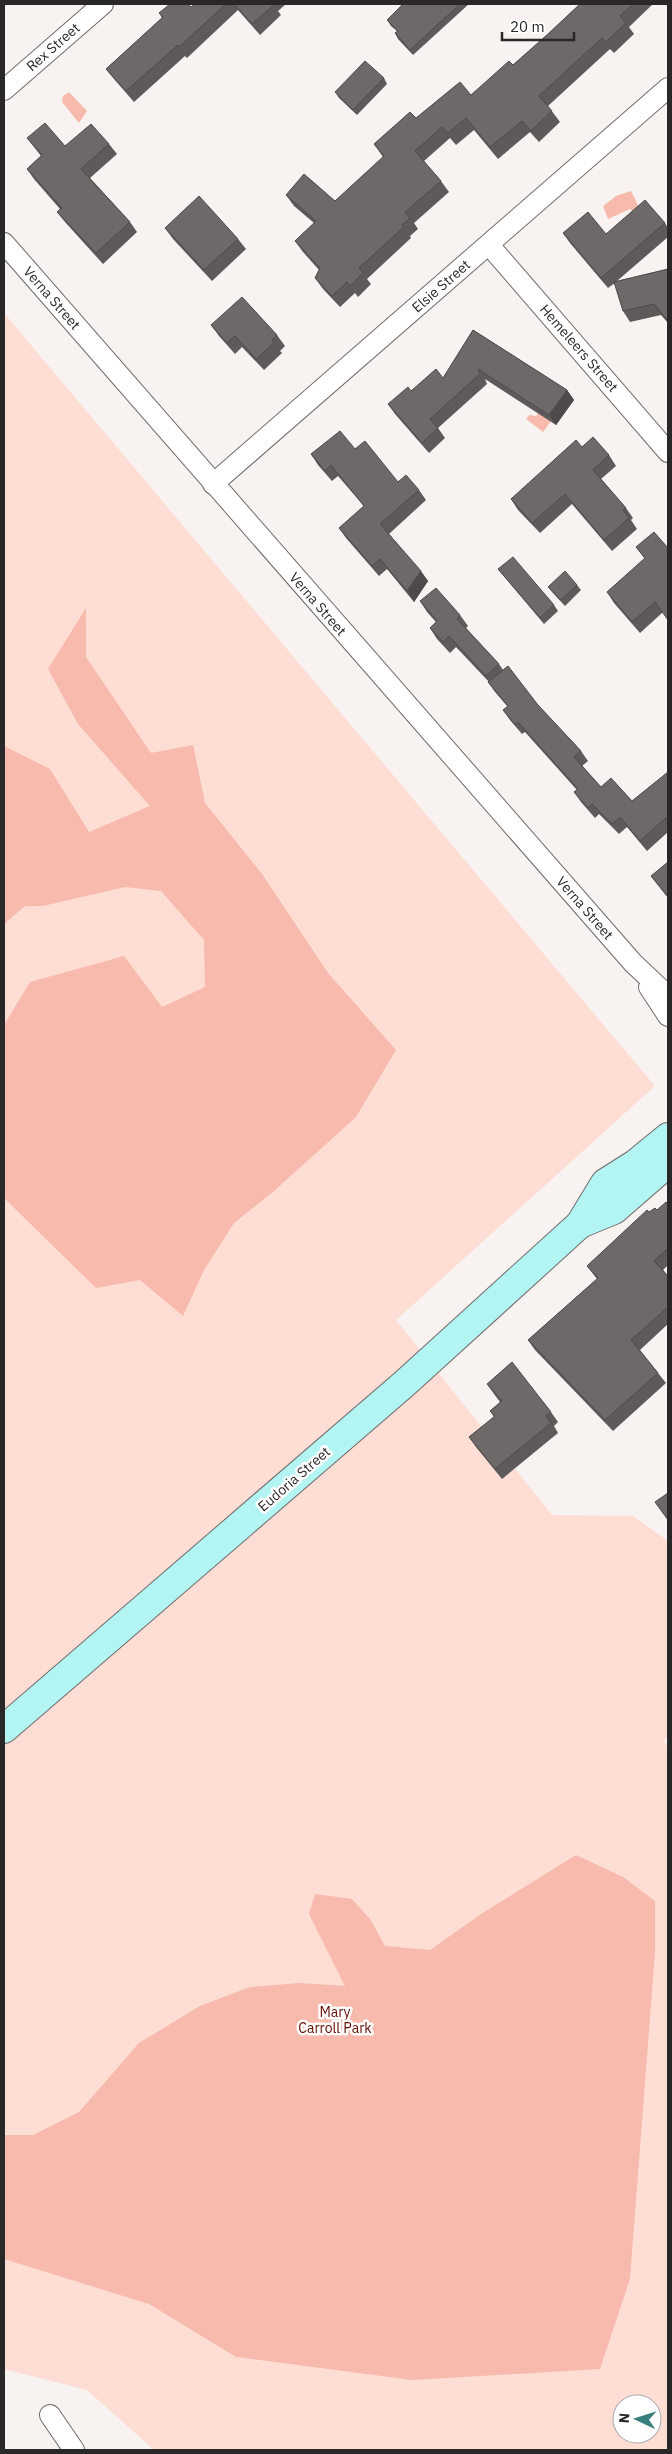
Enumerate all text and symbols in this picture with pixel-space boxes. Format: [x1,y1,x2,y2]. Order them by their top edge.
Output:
scale bar [502,10,574,42]
text: 20 m [510,17,545,36]
street label: Rex Street [23,19,84,75]
street label: Elsie Street [408,256,474,316]
street label: Verna Street [20,263,84,333]
street label: Hemeleers Street [536,300,622,396]
street label: Verna Street [286,569,350,639]
street label: Verna Street [553,873,617,943]
street label: Eudoria Street [254,1443,334,1515]
park label: Mary Carroll Park [298,2003,372,2037]
north arrow [612,2394,662,2444]
text: N [615,2412,633,2424]

